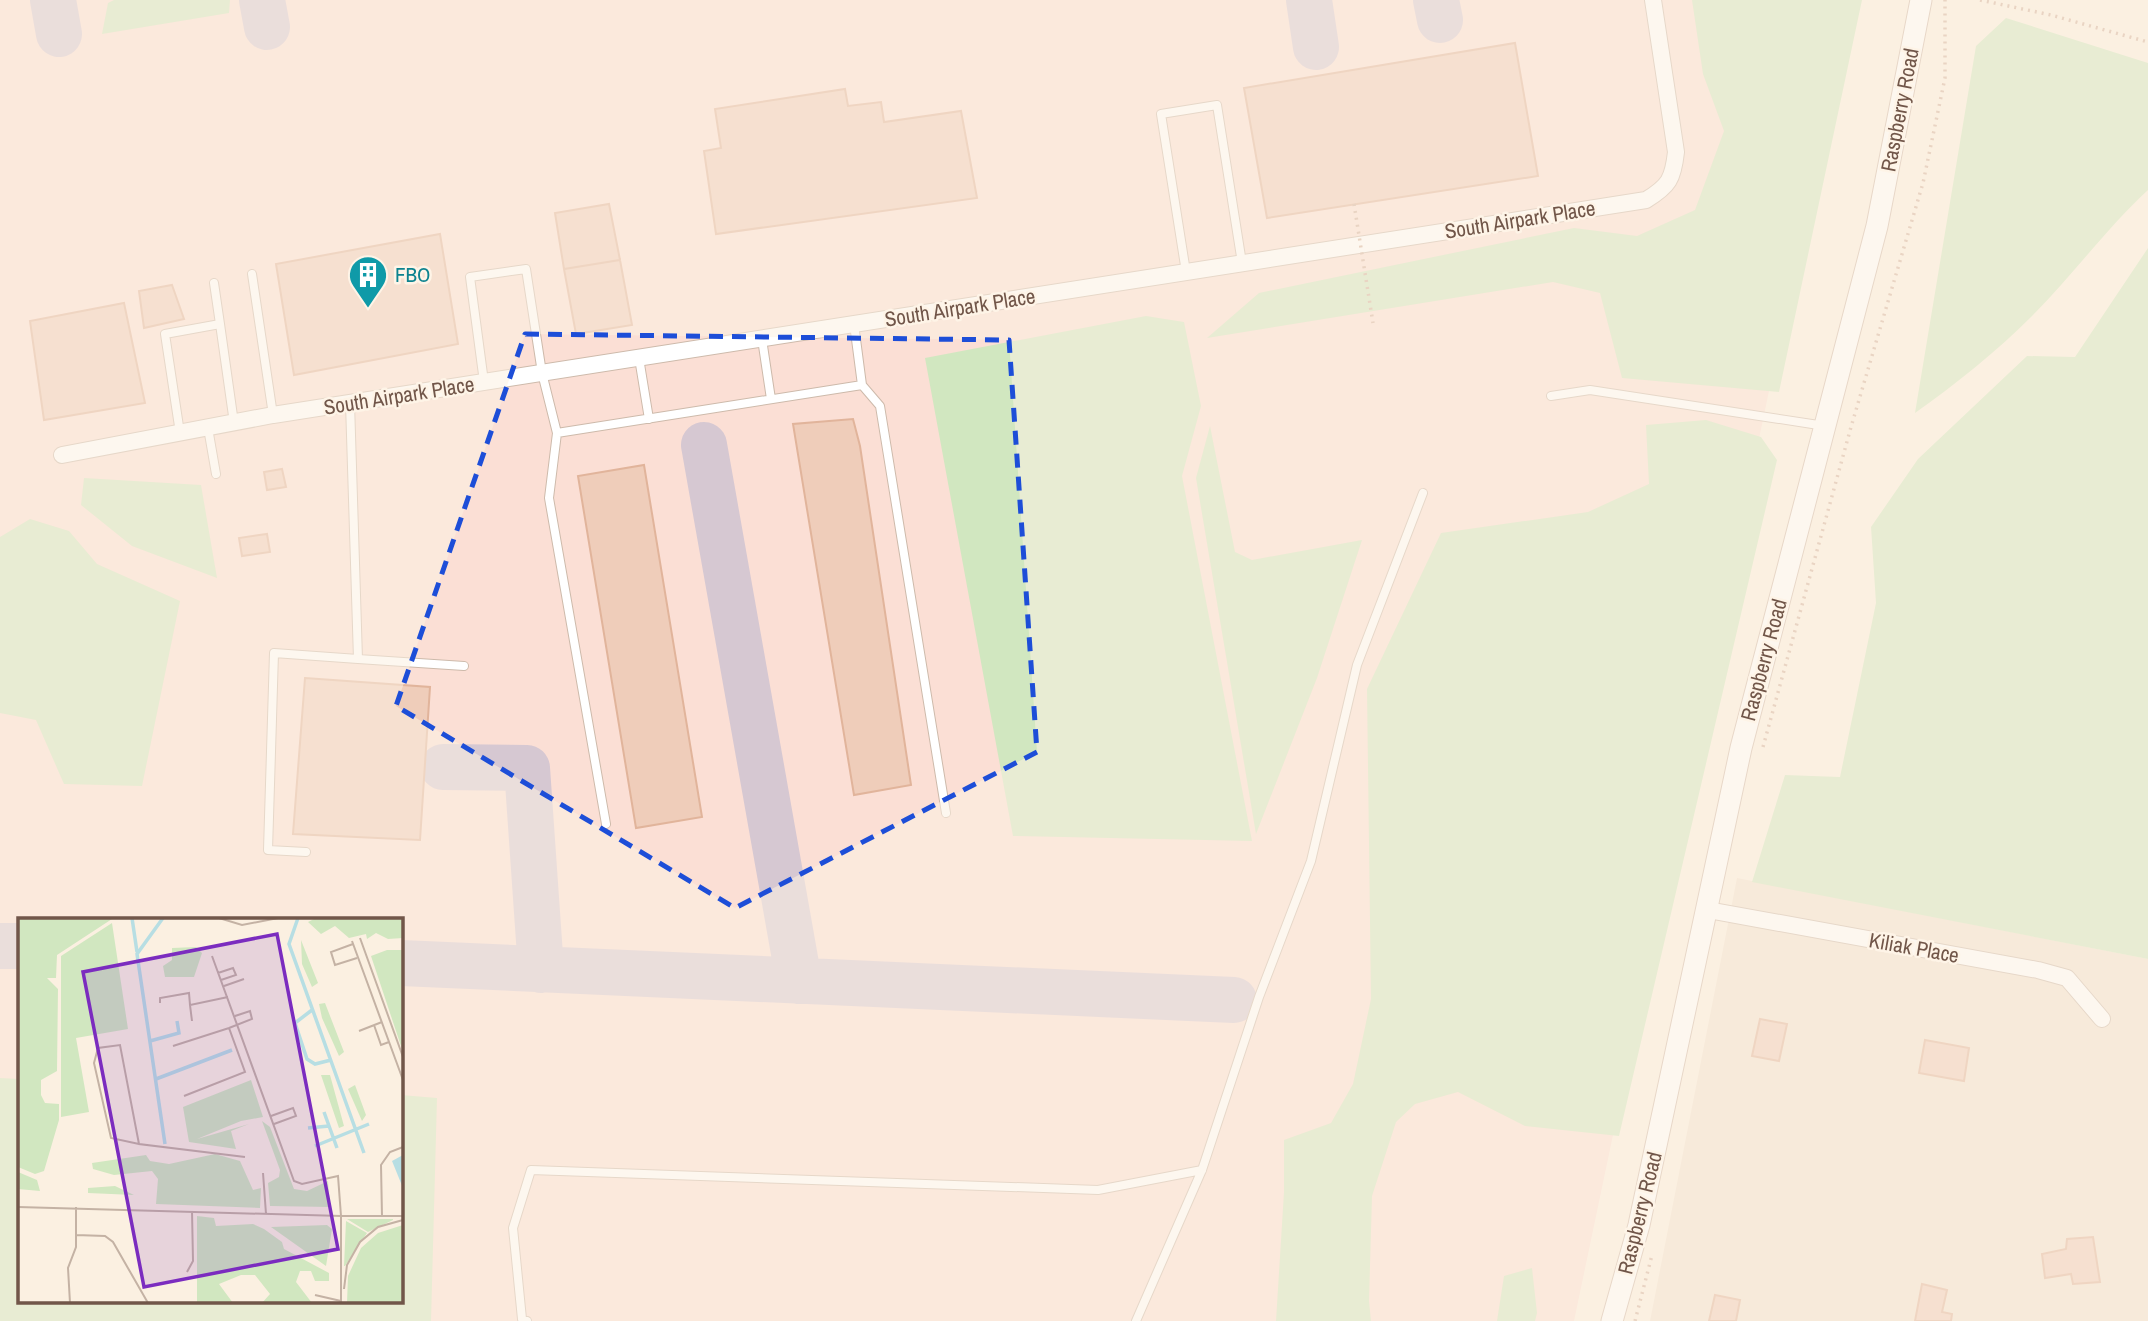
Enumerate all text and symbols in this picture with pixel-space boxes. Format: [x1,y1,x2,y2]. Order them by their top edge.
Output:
street label: Raspberry Road [1873,46,1926,174]
street label: South Airpark Place [1442,193,1597,246]
building icon: FBO [347,254,389,309]
place label: FBO [395,260,430,289]
street label: South Airpark Place [882,281,1037,334]
street label: South Airpark Place [321,369,476,422]
street label: Raspberry Road [1733,596,1794,724]
inset map [18,918,402,1304]
street label: Kiliak Place [1867,925,1961,970]
street label: Raspberry Road [1610,1149,1669,1277]

